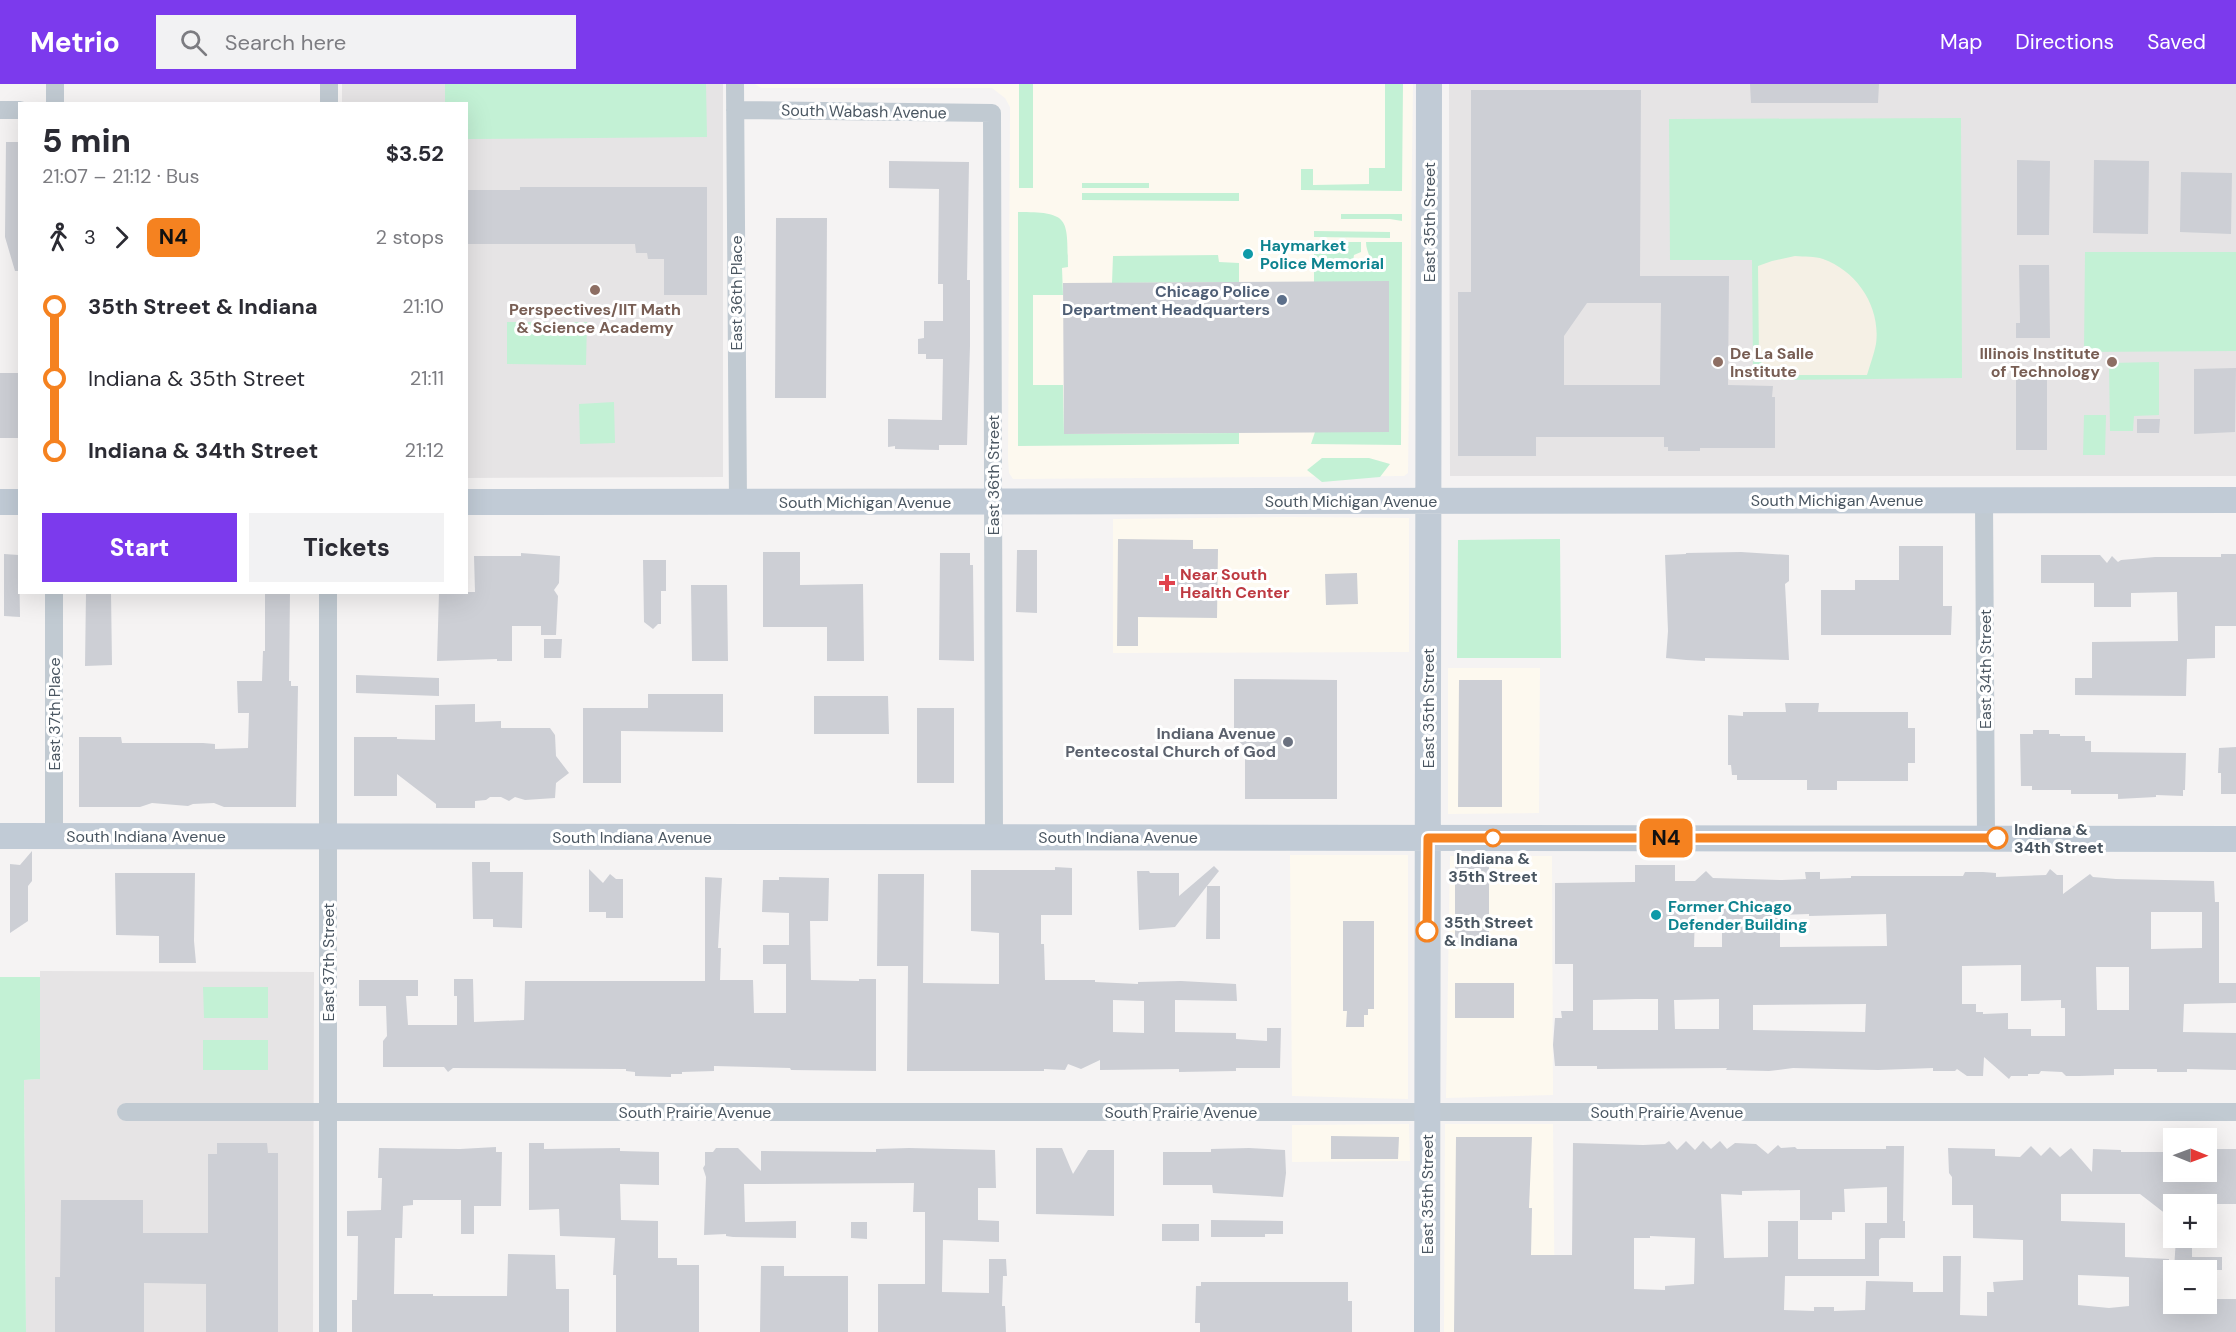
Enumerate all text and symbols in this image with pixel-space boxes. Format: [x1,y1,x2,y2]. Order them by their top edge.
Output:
search box [156,15,576,69]
text: Metrio [30,24,120,61]
icon: search [177,26,210,59]
text: Search here [225,28,346,57]
text: Map [1940,28,1982,56]
text: Directions [2015,28,2114,56]
text: Saved [2147,28,2206,56]
street label: South Wabash Avenue [781,100,947,123]
text: 5 min [42,119,131,162]
text: $3.52 [386,139,444,168]
street label: East 35th Street [1419,162,1440,282]
text: 21:07 – 21:12 · Bus [42,163,200,189]
icon: walk [42,221,75,254]
icon: forward [105,221,138,254]
text: N4 [159,223,188,251]
text: 3 [84,224,96,250]
text: 2 stops [376,224,444,250]
place label: Haymarket Police Memorial [1260,235,1384,274]
street label: East 36th Place [726,236,747,350]
marker: Haymarket Police Memorial [1241,247,1255,261]
place label: Chicago Police Department Headquarters [1062,281,1270,320]
marker: Perspectives/IIT Math & Science Academy [588,283,602,297]
text: 35th Street & Indiana [88,292,318,321]
text: 21:10 [402,293,444,319]
marker: Chicago Police Department Headquarters [1275,293,1289,307]
place label: Perspectives/IIT Math & Science Academy [509,299,681,338]
place label: De La Salle Institute [1730,343,1814,382]
place label: Illinois Institute of Technology [1979,343,2100,382]
marker: De La Salle Institute [1711,355,1725,369]
marker: Illinois Institute of Technology [2105,355,2119,369]
text: Indiana & 35th Street [88,364,305,393]
text: 21:11 [410,365,444,391]
street label: East 36th Street [983,415,1004,535]
text: Indiana & 34th Street [88,436,318,465]
text: 21:12 [404,437,444,463]
street label: South Michigan Avenue [1751,490,1923,511]
street label: South Michigan Avenue [1265,491,1437,512]
street label: South Michigan Avenue [779,492,951,513]
button: Start [42,513,237,582]
button: Tickets [249,513,444,582]
place label: Near South Health Center [1180,564,1290,603]
marker: Near South Health Center [1158,574,1176,592]
street label: East 34th Street [1975,609,1996,729]
street label: East 35th Street [1418,648,1439,768]
street label: East 37th Place [44,657,65,771]
place label: Indiana Avenue Pentecostal Church of God [1065,723,1276,762]
marker: Indiana Avenue Pentecostal Church of God [1281,735,1295,749]
line badge: N4 [1639,818,1693,858]
place label: Indiana & 34th Street [2014,819,2104,858]
text: N4 [1652,824,1680,852]
street label: South Indiana Avenue [66,826,226,847]
street label: South Indiana Avenue [552,827,712,848]
street label: South Indiana Avenue [1038,827,1198,848]
marker: Indiana & 34th Street [1986,827,2008,849]
marker: Indiana & 35th Street [1484,829,1502,847]
place label: Indiana & 35th Street [1448,848,1538,887]
place label: Former Chicago Defender Building [1668,896,1807,935]
street label: East 37th Street [318,903,339,1021]
marker: Former Chicago Defender Building [1649,908,1663,922]
place label: 35th Street & Indiana [1444,912,1533,951]
marker: 35th Street & Indiana [1416,920,1438,942]
street label: South Prairie Avenue [619,1102,771,1123]
street label: South Prairie Avenue [1105,1102,1257,1123]
street label: South Prairie Avenue [1591,1102,1743,1123]
north arrow [2163,1128,2217,1182]
map controls [2163,1128,2217,1314]
street label: East 35th Street [1417,1134,1438,1254]
button: + [2163,1194,2217,1248]
button: − [2163,1260,2217,1314]

